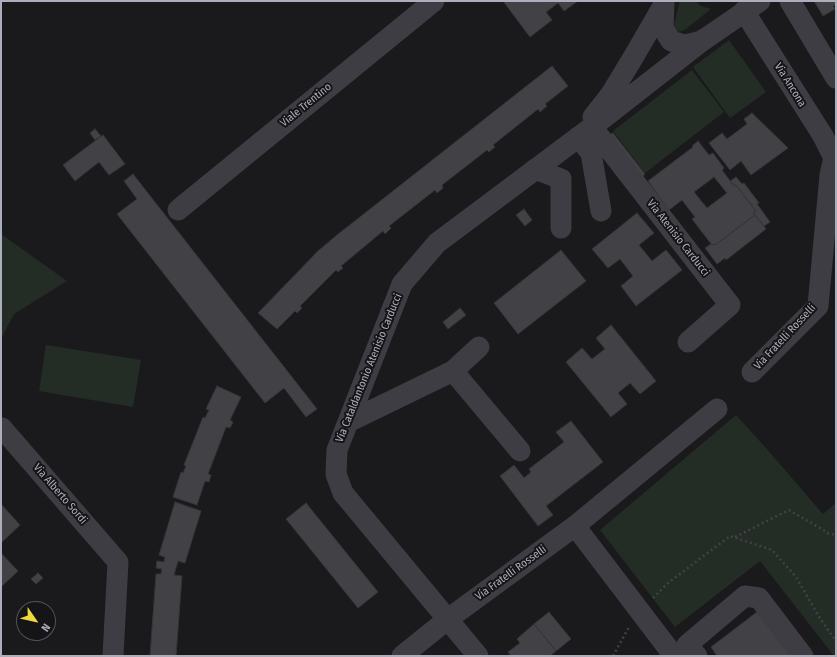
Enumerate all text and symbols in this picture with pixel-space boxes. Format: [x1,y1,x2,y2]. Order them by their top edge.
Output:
street label: Via Ancona [771,61,809,109]
street label: Viale Trentino [278,80,334,130]
street label: Via Atenisio Carducci [644,197,712,279]
street label: Via Cataldantonio Atenisio Carducci [333,292,405,444]
street label: Via Fratelli Rosselli [751,302,819,372]
street label: Via Alberto Sordi [30,461,90,527]
street label: Via Fratelli Rosselli [473,543,549,603]
north arrow [16,601,56,641]
text: N [38,621,53,634]

